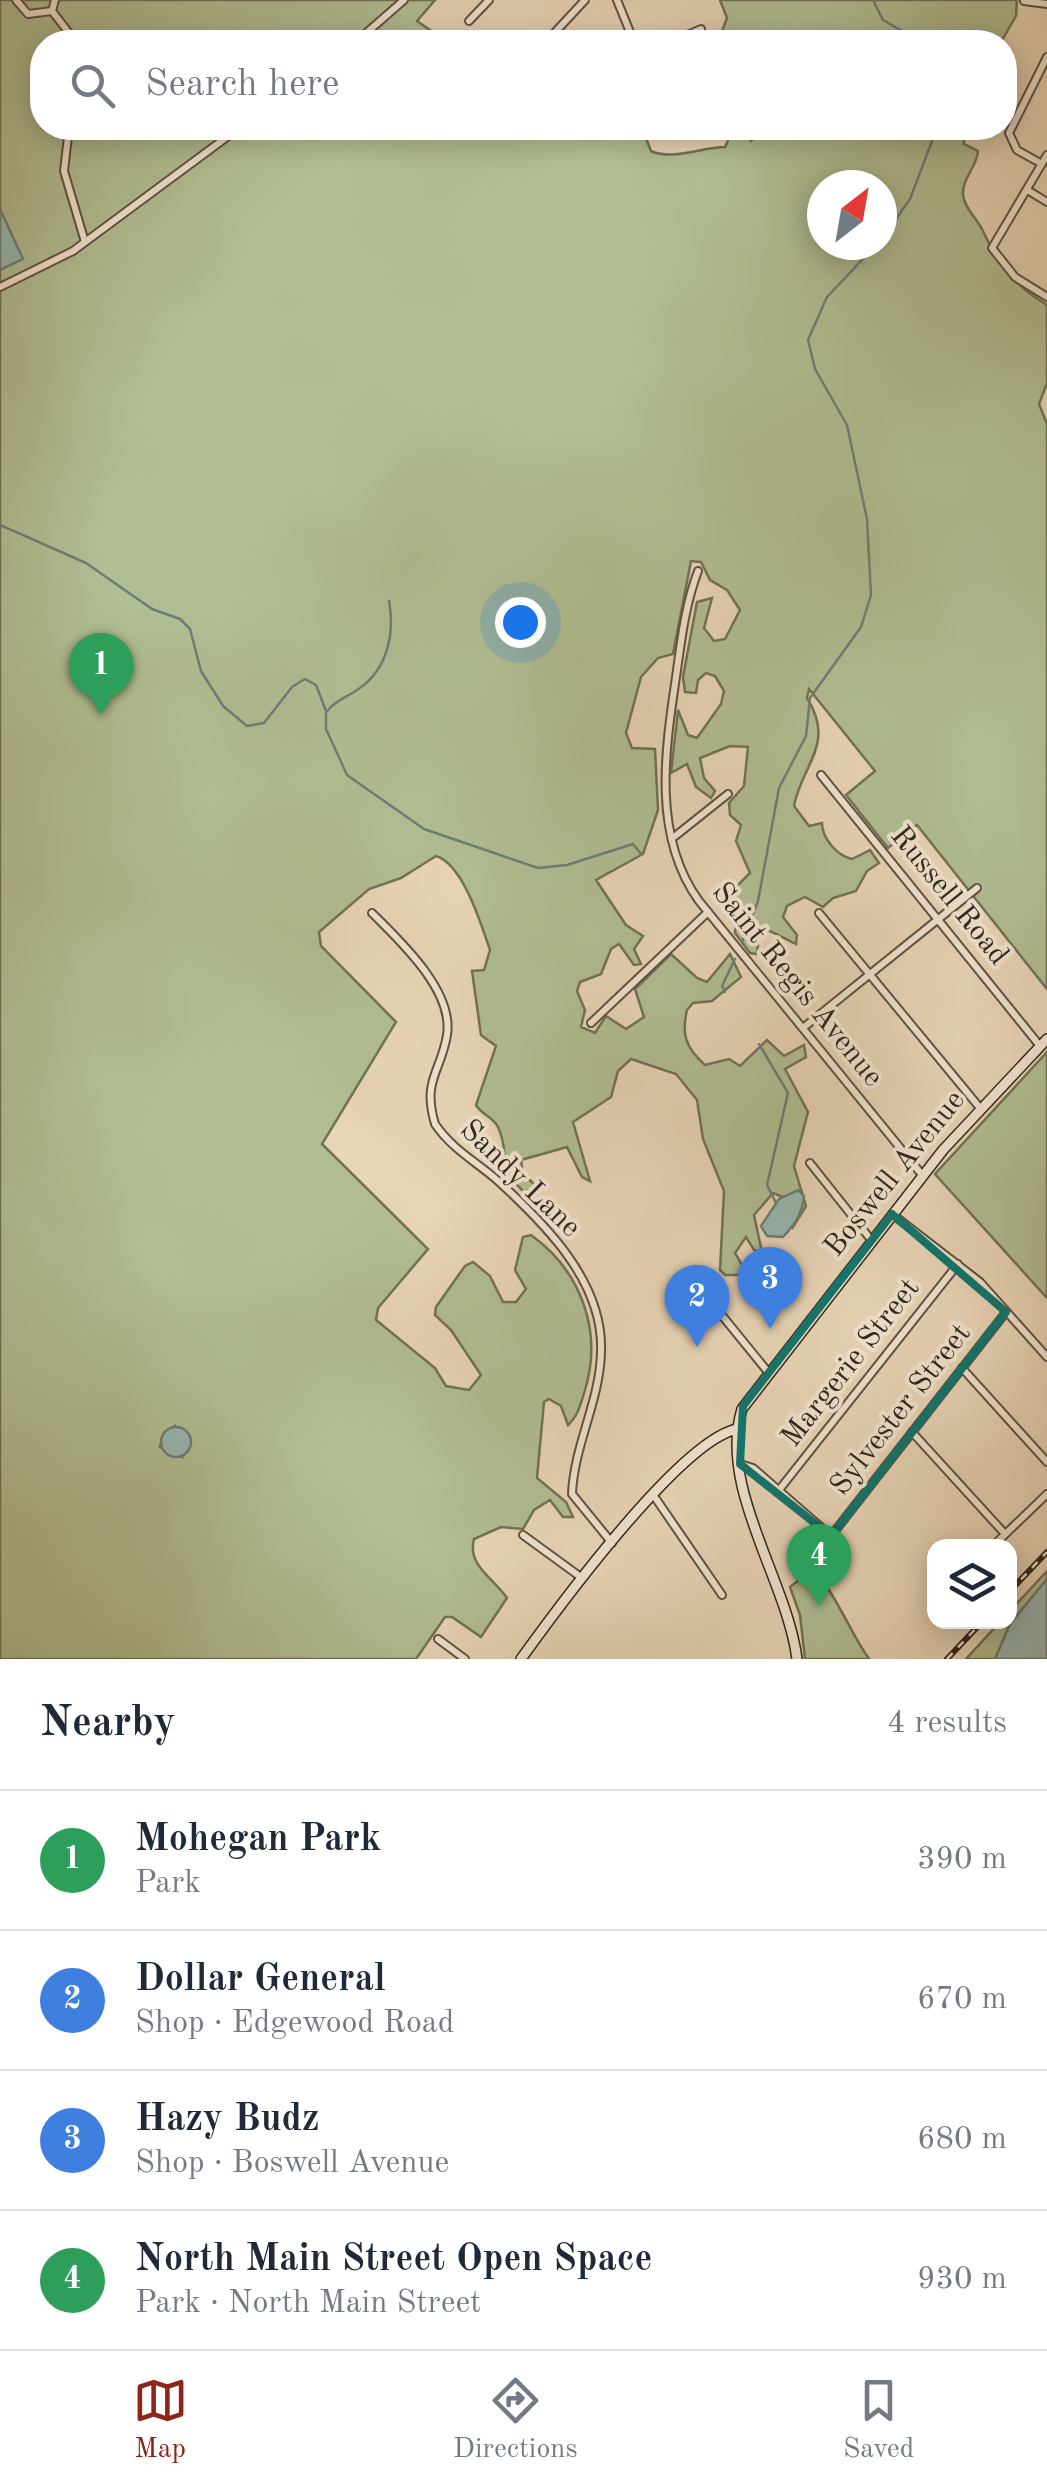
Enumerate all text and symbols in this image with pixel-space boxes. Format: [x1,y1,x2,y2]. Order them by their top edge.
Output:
search box [30,30,1017,140]
icon: search [65,58,120,113]
text: Search here [145,66,340,104]
north arrow [807,170,897,260]
your location [495,597,546,648]
pin: 1 [68,632,134,715]
street label: Russell Road [884,821,1014,971]
street label: Saint Regis Avenue [706,877,888,1093]
street label: Boswell Avenue [819,1085,971,1263]
street label: Sandy Lane [454,1115,586,1243]
pin: 3 [738,1246,802,1329]
pin: 2 [664,1264,730,1347]
street label: Margerie Street [776,1273,926,1453]
street label: Sylvester Street [825,1319,977,1501]
pin: 4 [786,1524,852,1606]
map controls [927,1539,1017,1629]
button: layers [927,1539,1017,1629]
text: Nearby [40,1703,176,1745]
text: 4 results [887,1708,1007,1740]
text: Mohegan Park [135,1821,381,1859]
text: 1 [63,1844,82,1876]
text: 390 m [917,1844,1007,1876]
text: Park [135,1868,201,1900]
text: Dollar General [135,1961,386,1999]
text: 2 [63,1984,82,2016]
text: 670 m [917,1984,1007,2016]
text: Shop · Edgewood Road [135,2008,454,2040]
text: Hazy Budz [135,2101,319,2139]
text: 3 [63,2124,82,2156]
text: 680 m [917,2124,1007,2156]
text: Shop · Boswell Avenue [135,2148,449,2180]
text: North Main Street Open Space [135,2241,653,2279]
text: 4 [63,2264,82,2296]
text: 930 m [917,2264,1007,2296]
text: Park · North Main Street [135,2288,481,2320]
tab: Map [133,2373,188,2468]
tab: Directions [453,2373,578,2468]
tab: Saved [843,2373,914,2468]

